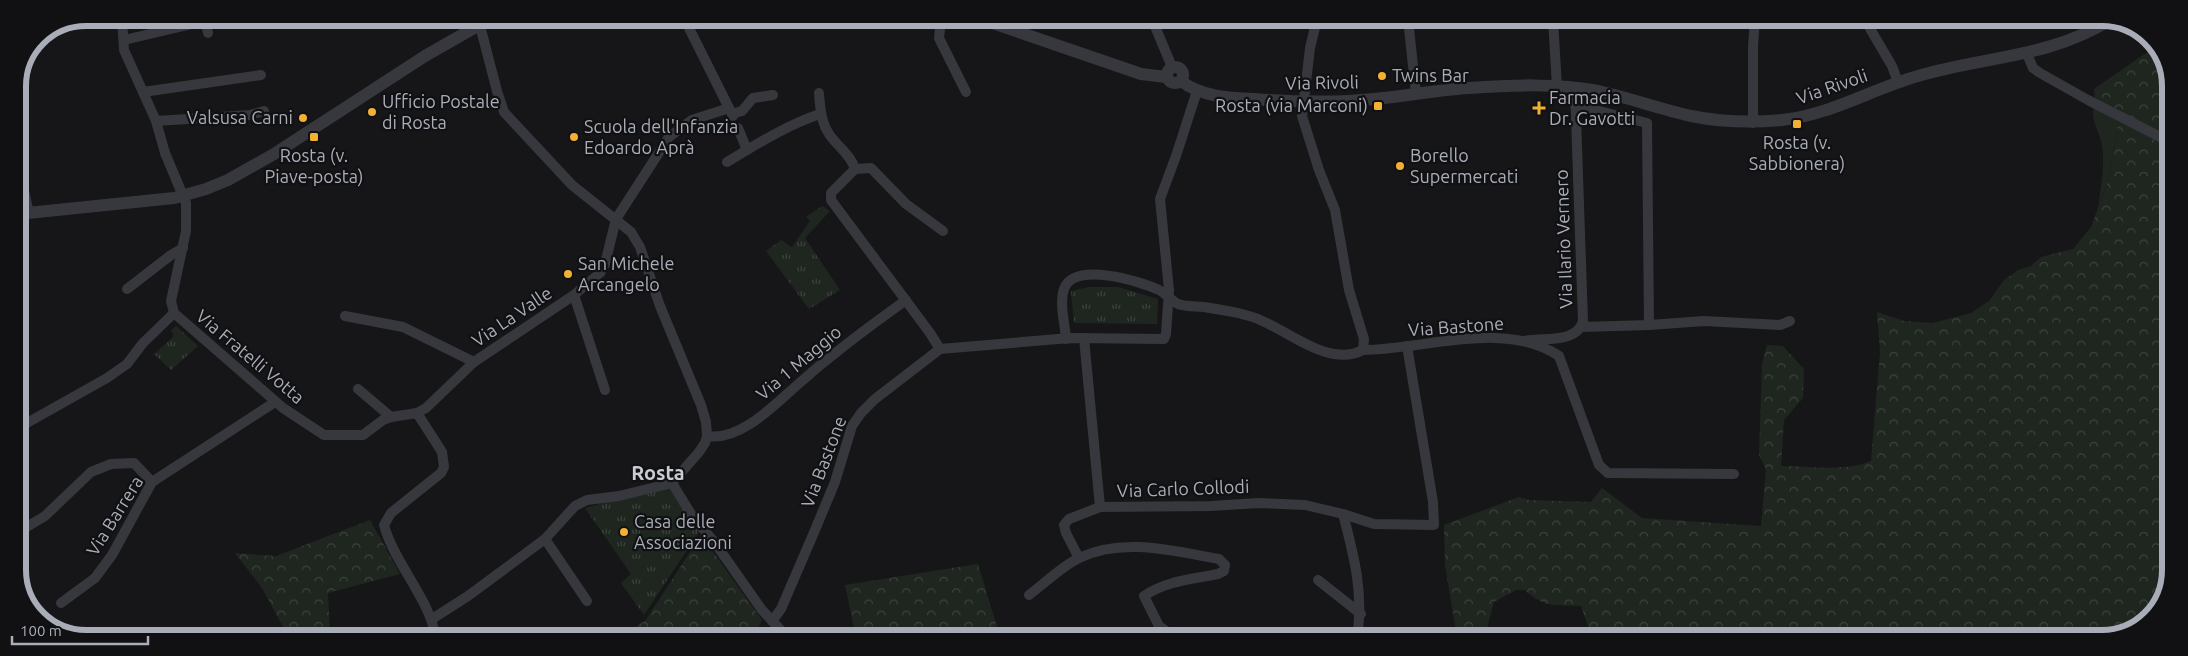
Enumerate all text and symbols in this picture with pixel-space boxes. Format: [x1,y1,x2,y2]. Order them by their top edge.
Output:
place label: Twins Bar [1392,65,1469,85]
street label: Via Rivoli [1794,65,1870,108]
marker: Twins Bar [1376,70,1388,82]
street label: Via Rivoli [1285,71,1359,93]
place label: Farmacia Dr. Gavotti [1549,87,1635,128]
place label: Ufficio Postale di Rosta [382,91,500,132]
place label: Rosta (via Marconi) [1215,95,1368,116]
marker: Rosta (via Marconi) [1372,100,1384,112]
marker: Farmacia Dr. Gavotti [1533,102,1545,114]
marker: Ufficio Postale di Rosta [366,106,378,118]
place label: Valsusa Carni [187,107,293,127]
marker: Valsusa Carni [297,112,309,124]
place label: Scuola dell'Infanzia Edoardo Aprà [584,116,738,157]
marker: Rosta (v. Sabbionera) [1791,118,1803,130]
marker: Rosta (v. Piave-posta) [308,131,320,143]
marker: Scuola dell'Infanzia Edoardo Aprà [568,131,580,143]
place label: Rosta (v. Sabbionera) [1749,132,1845,174]
place label: Rosta (v. Piave-posta) [265,145,363,187]
place label: Borello Supermercati [1410,145,1518,186]
marker: Borello Supermercati [1394,160,1406,172]
street label: Via Ilario Vernero [1551,169,1575,309]
place label: San Michele Arcangelo [578,253,674,294]
marker: San Michele Arcangelo [562,268,574,280]
street label: Via La Valle [468,282,555,350]
street label: Via Fratelli Votta [193,305,309,407]
street label: Via Bastone [1407,313,1505,339]
street label: Via 1 Maggio [752,321,845,403]
street label: Via Bastone [797,413,850,510]
district label: Rosta [631,461,685,484]
street label: Via Barrera [82,472,146,559]
street label: Via Carlo Collodi [1116,476,1250,500]
place label: Casa delle Associazioni [634,511,732,552]
marker: Casa delle Associazioni [618,526,630,538]
scale bar [12,614,149,646]
text: 100 m [20,622,62,639]

